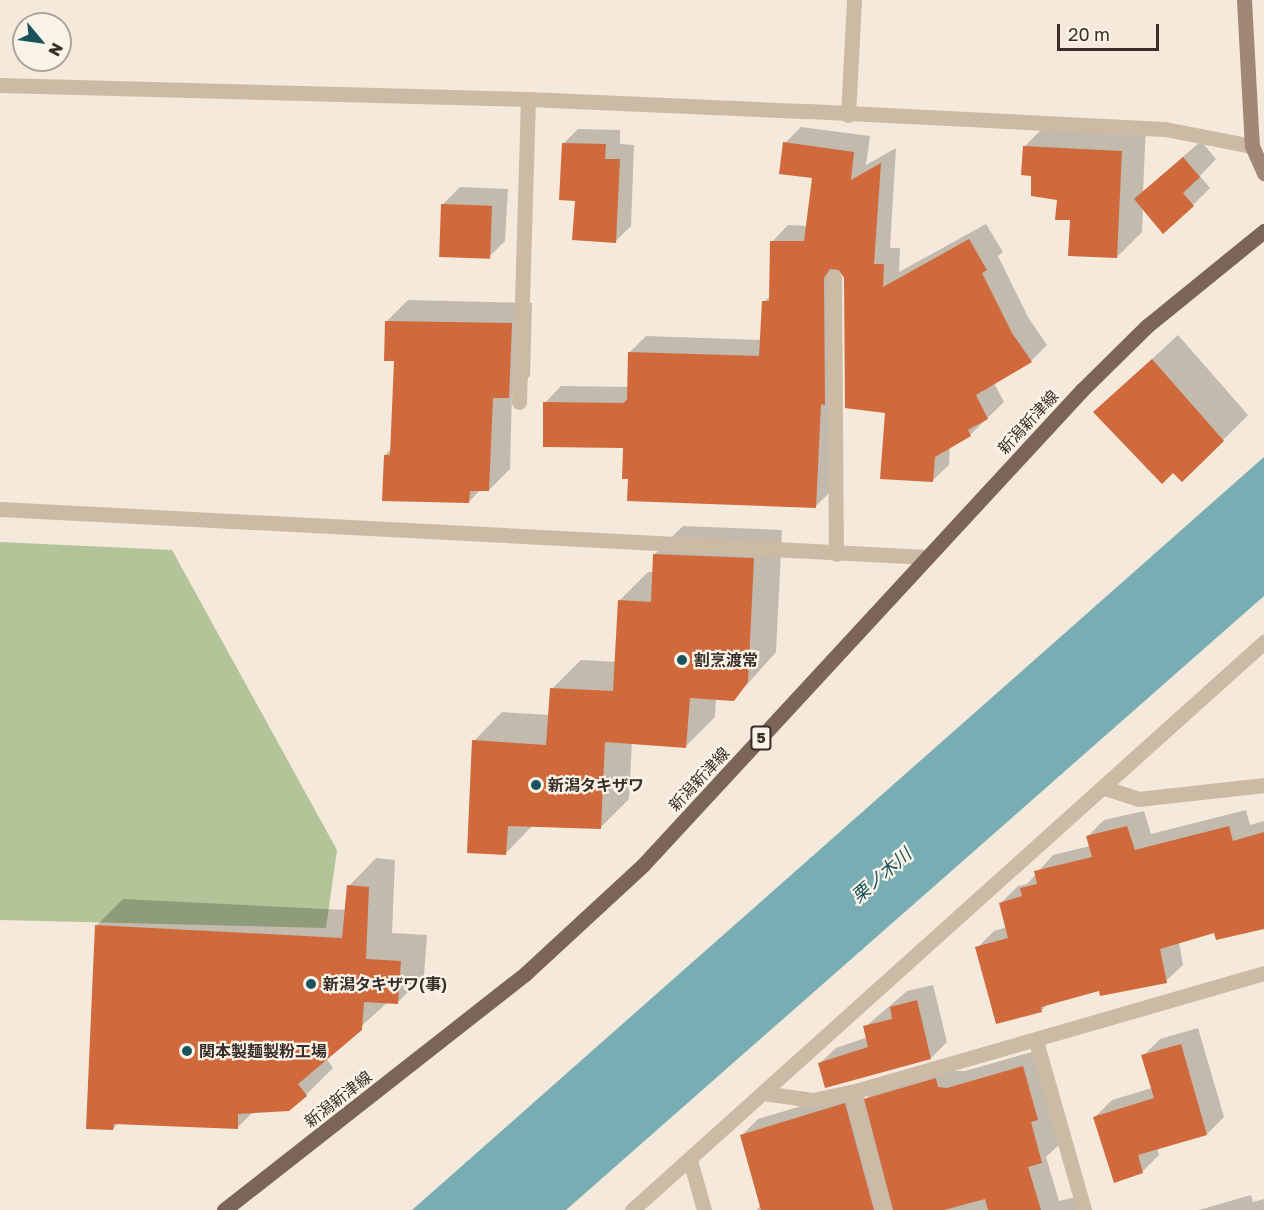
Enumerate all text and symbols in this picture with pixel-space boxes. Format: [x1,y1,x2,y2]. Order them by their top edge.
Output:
north arrow [12,12,72,72]
scale bar [1060,12,1162,50]
text: 20 m [1068,23,1110,45]
text: N [44,40,68,60]
street label: 新潟新津線 [994,386,1062,458]
place label: 割烹渡常 [694,650,758,670]
marker: 割烹渡常 [675,653,689,667]
road number: 5 [749,726,773,750]
street label: 新潟新津線 [665,743,733,815]
place label: 新潟タキザワ [548,775,644,795]
marker: 新潟タキザワ [529,778,543,792]
water label: 栗ノ木川 [847,843,915,907]
place label: 新潟タキザワ(事) [323,974,447,994]
marker: 新潟タキザワ(事) [304,977,318,991]
place label: 関本製麺製粉工場 [199,1041,327,1061]
marker: 関本製麺製粉工場 [180,1044,194,1058]
street label: 新潟新津線 [301,1067,375,1131]

